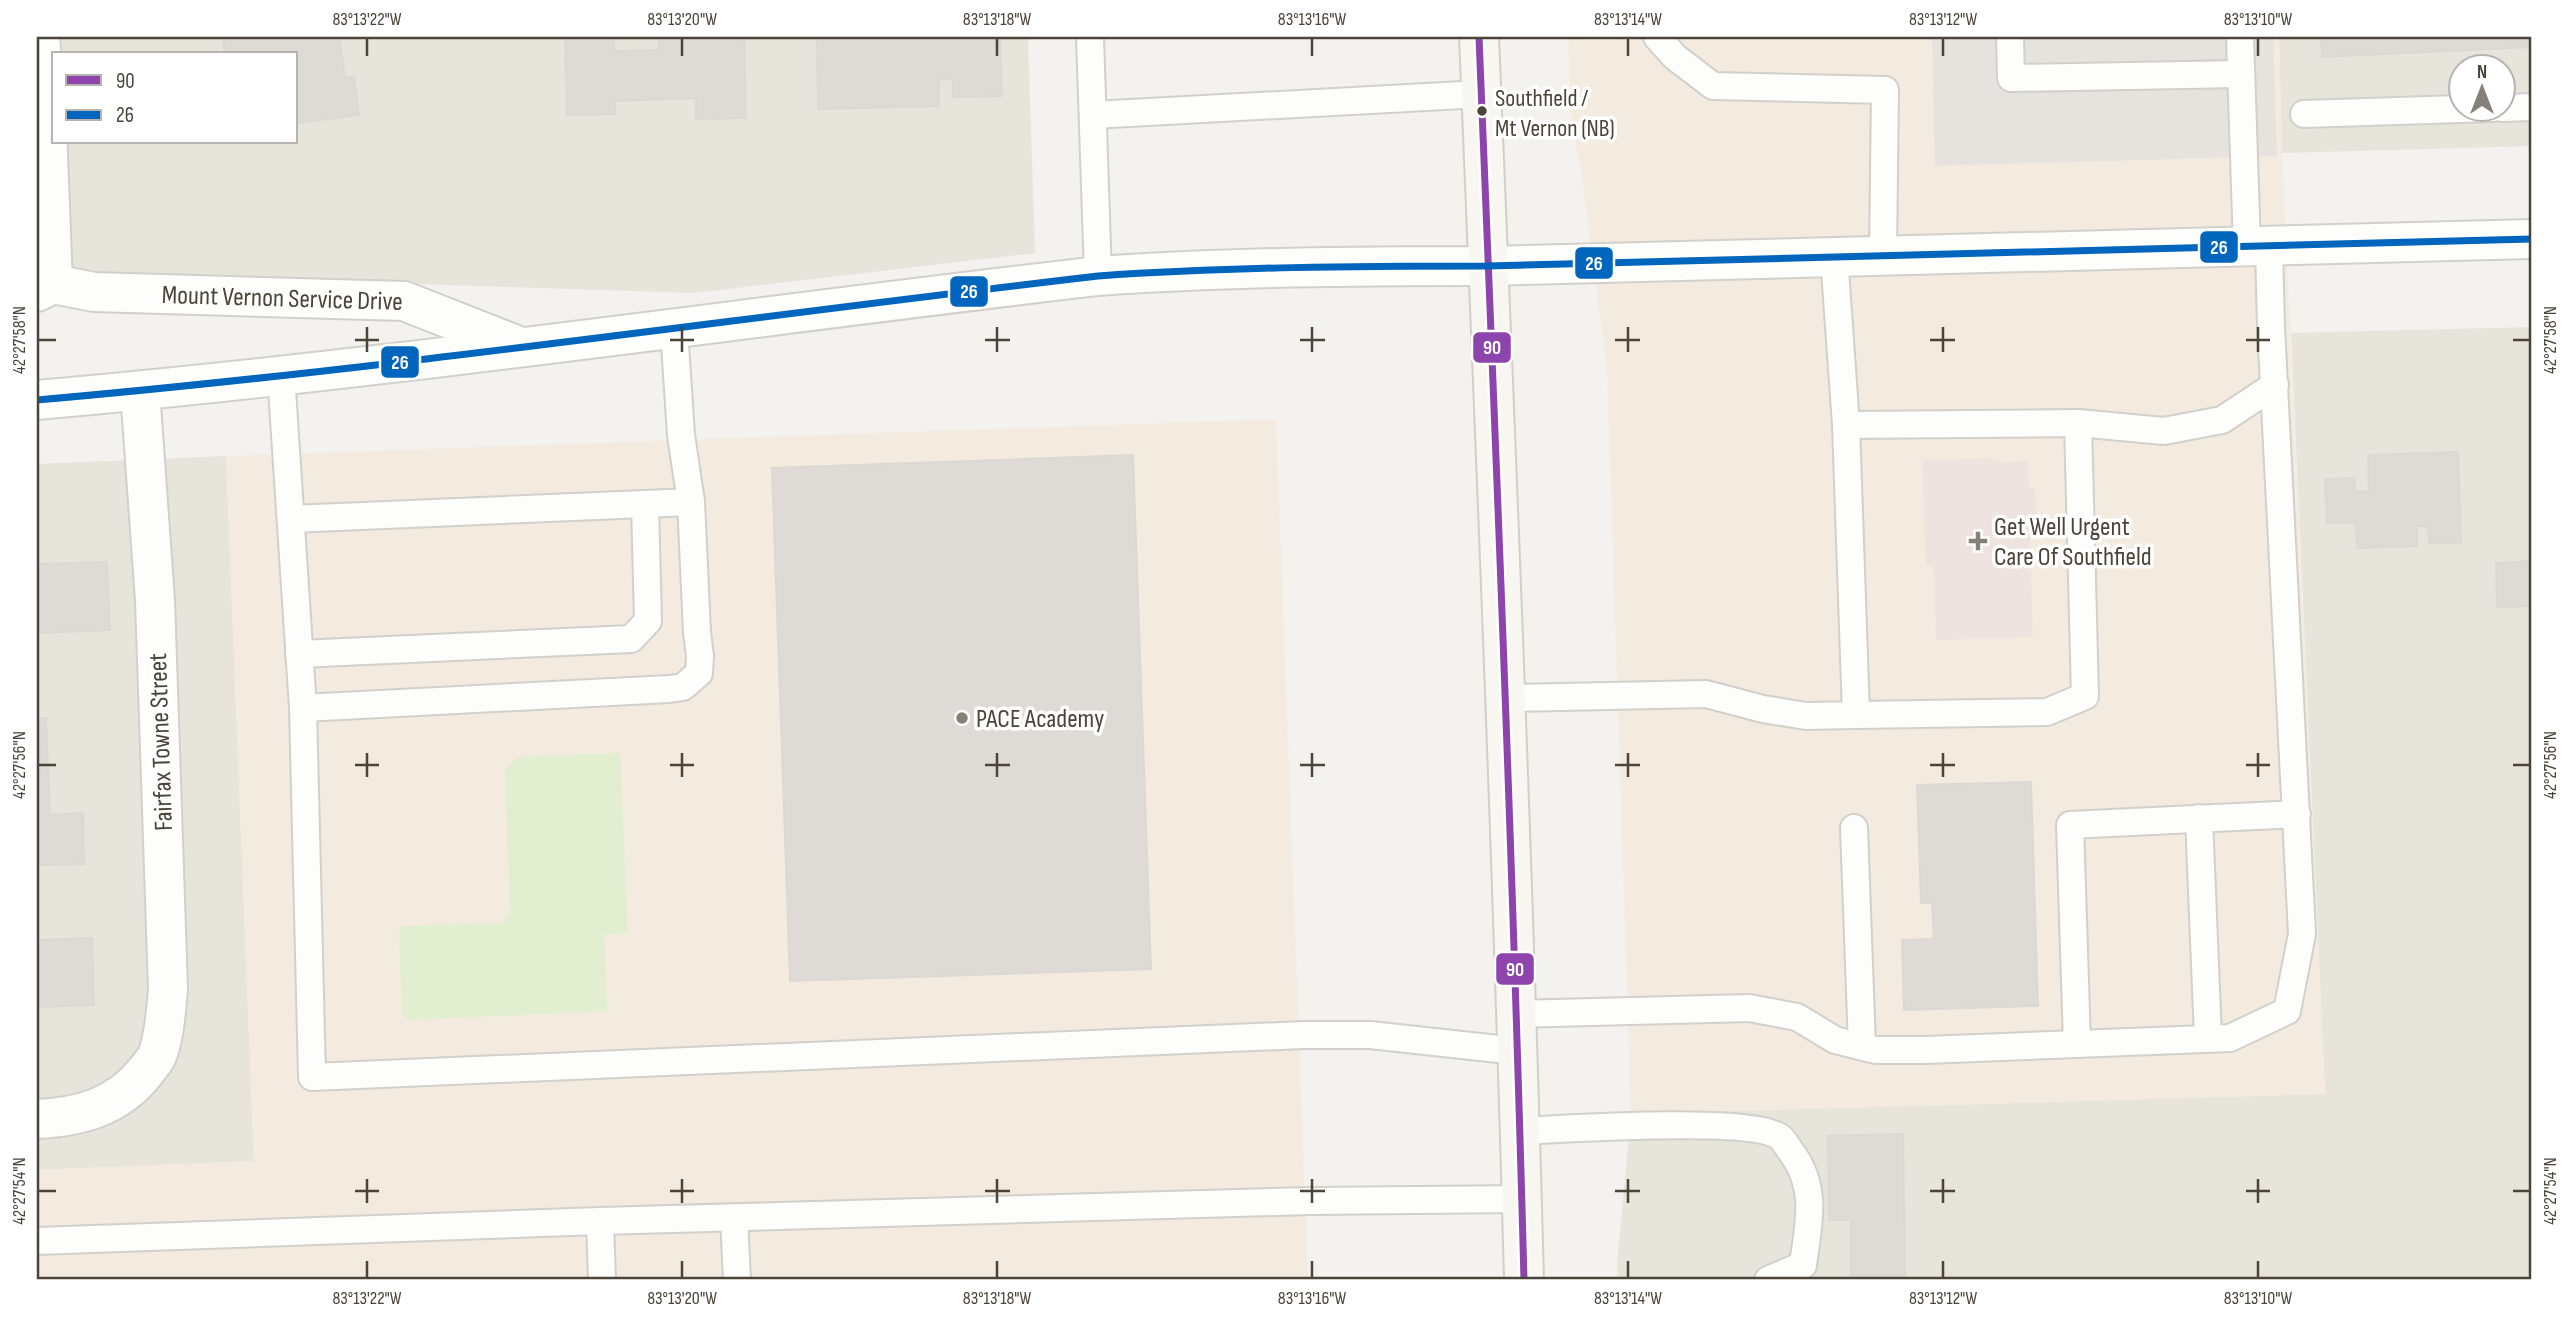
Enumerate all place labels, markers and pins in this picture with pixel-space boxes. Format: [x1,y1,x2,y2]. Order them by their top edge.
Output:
place label: Southfield / Mt Vernon (NB) [1495,84,1615,143]
marker: Southfield / Mt Vernon (NB) [1475,104,1489,118]
place label: Get Well Urgent Care Of Southfield [1994,512,2152,573]
marker: Get Well Urgent Care Of Southfield [1968,531,1988,551]
place label: PACE Academy [976,704,1104,735]
marker: PACE Academy [954,710,970,726]

